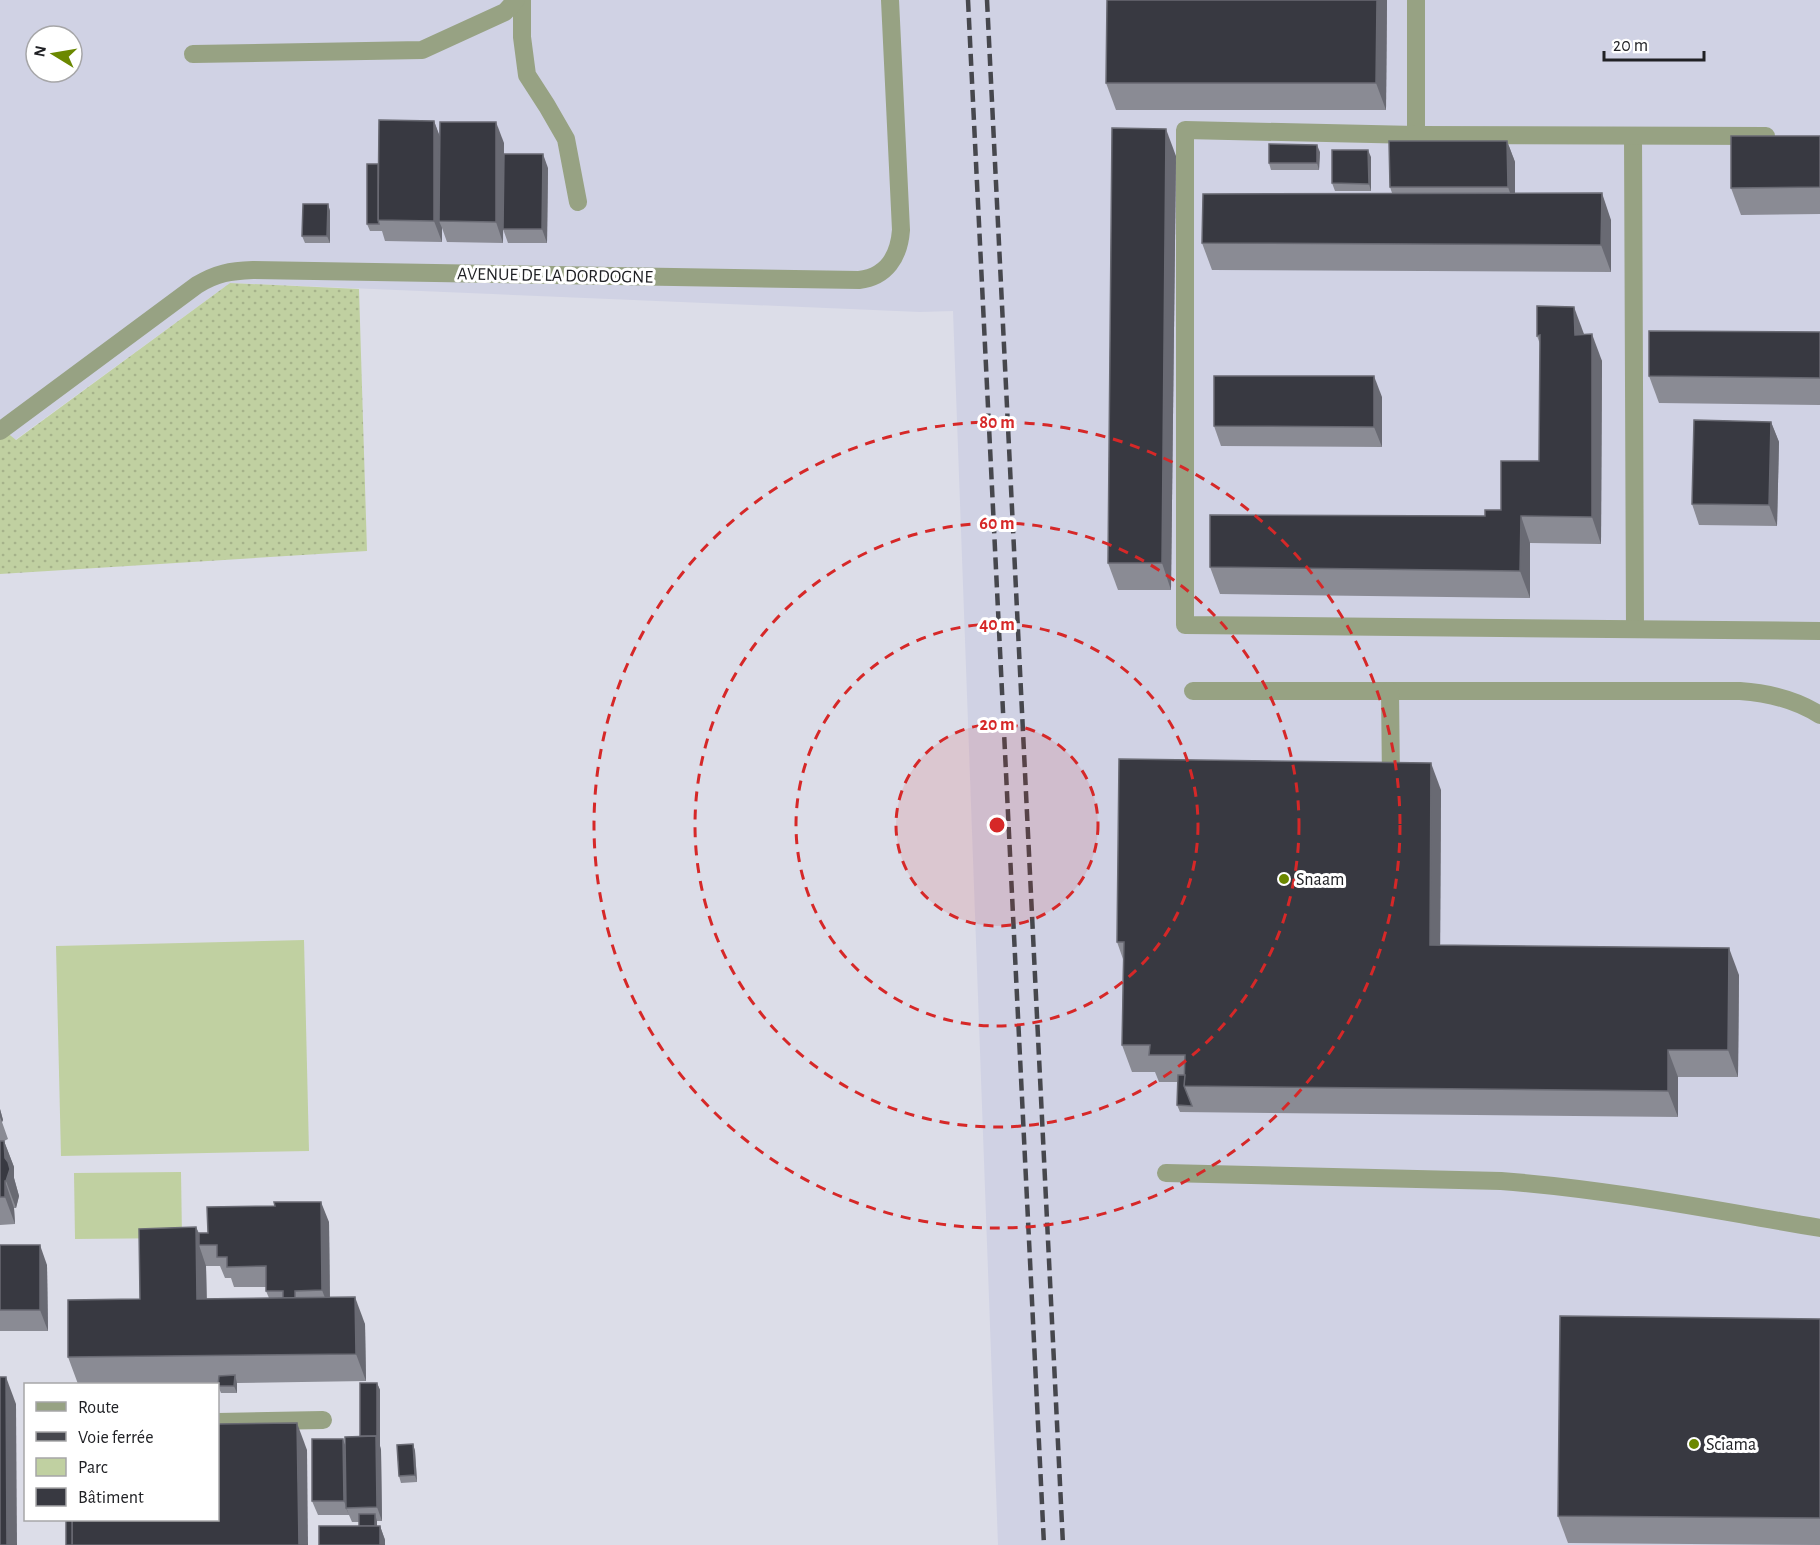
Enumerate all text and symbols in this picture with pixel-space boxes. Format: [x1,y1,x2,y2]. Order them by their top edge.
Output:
north arrow [24,24,84,84]
scale bar [1604,24,1704,62]
text: 20 m [1613,37,1648,55]
text: N [31,44,49,58]
street label: AVENUE DE LA DORDOGNE [457,265,653,287]
text: 80 m [979,414,1015,432]
text: 60 m [979,515,1015,533]
text: 40 m [979,616,1015,634]
text: 20 m [979,716,1015,734]
centre of rings [987,815,1007,835]
place label: Snaam [1296,871,1344,889]
marker: Snaam [1277,872,1291,886]
legend [24,1383,219,1521]
text: Route [78,1399,119,1417]
text: Voie ferrée [78,1429,153,1447]
place label: Sciama [1706,1436,1756,1454]
marker: Sciama [1687,1437,1701,1451]
text: Parc [78,1459,108,1477]
text: Bâtiment [78,1489,144,1507]

